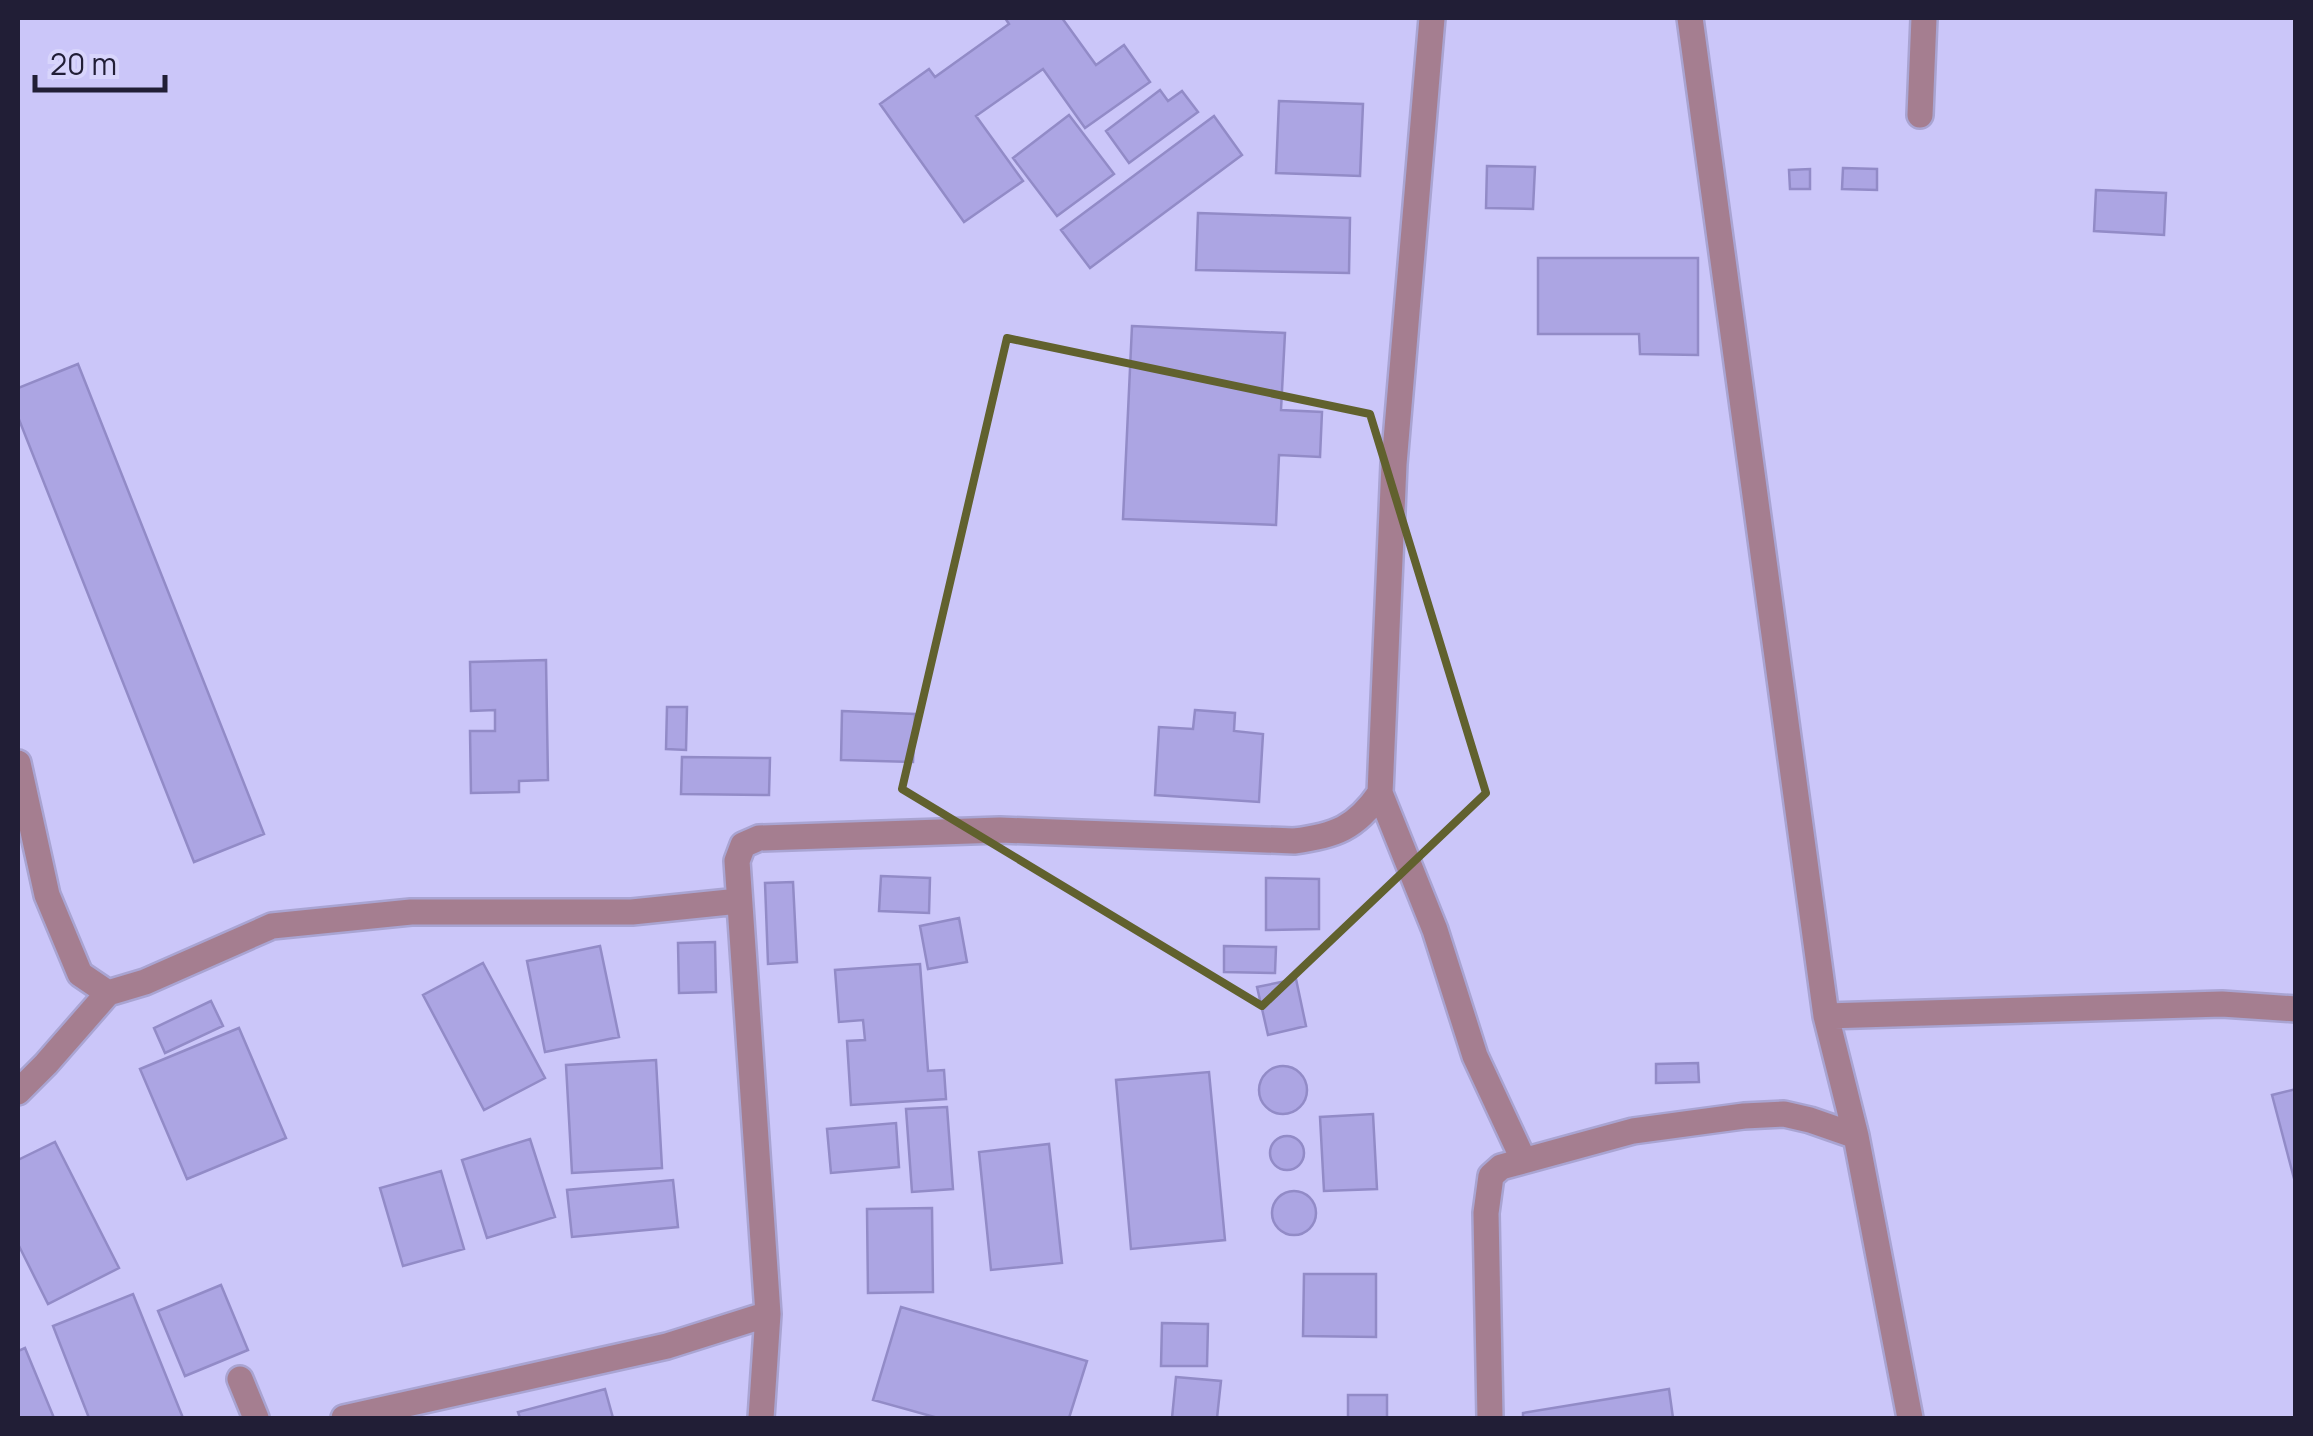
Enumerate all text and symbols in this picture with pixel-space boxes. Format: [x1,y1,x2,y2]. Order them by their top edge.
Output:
scale bar [35,30,165,92]
text: 20 m [50,43,117,84]

